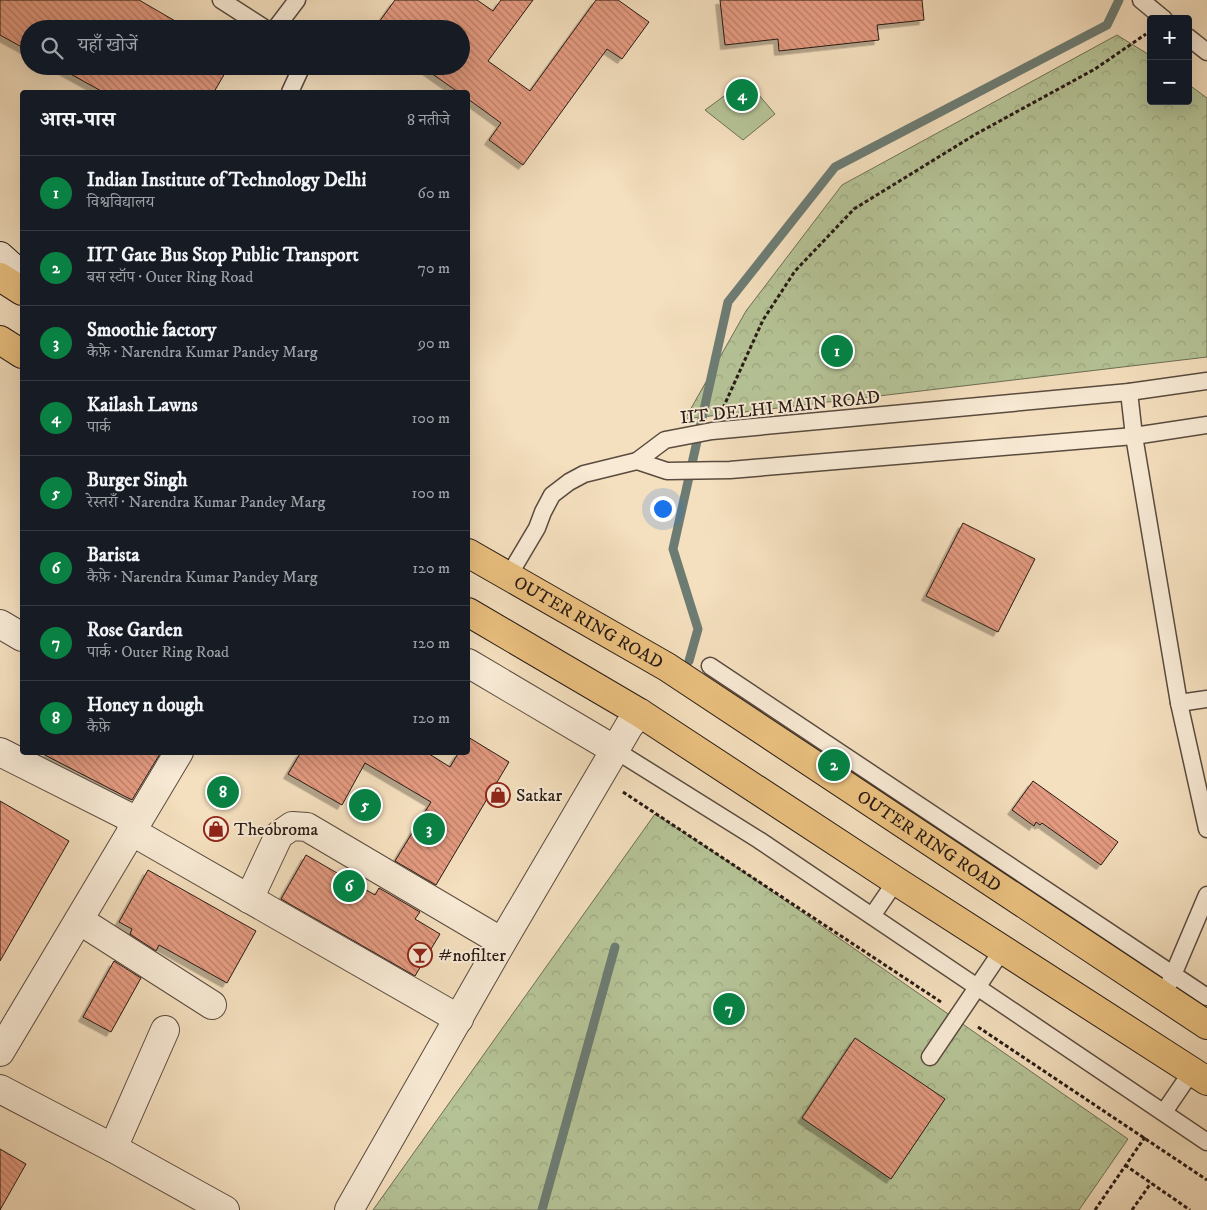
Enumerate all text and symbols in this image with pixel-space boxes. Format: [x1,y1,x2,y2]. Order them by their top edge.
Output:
map controls [1147,15,1192,105]
button: + [1147,15,1192,60]
search box [20,20,470,75]
icon: search [38,34,66,62]
text: यहाँ खोजें [78,34,138,57]
button: − [1147,60,1192,105]
pin: 4 [726,76,758,114]
text: आस-पास [40,107,115,133]
text: 8 नतीजे [407,110,450,130]
text: Indian Institute of Technology Delhi [87,169,366,192]
text: 1 [53,183,59,203]
text: 60 m [418,183,450,203]
text: विश्वविद्यालय [87,192,154,212]
text: IIT Gate Bus Stop Public Transport [87,244,359,267]
text: 2 [52,258,60,278]
text: 70 m [418,258,450,278]
text: बस स्टॉप · Outer Ring Road [87,267,253,287]
text: Smoothie factory [87,319,216,342]
pin: 1 [821,332,853,370]
text: 3 [53,333,59,353]
text: 90 m [418,333,450,353]
text: कैफ़े · Narendra Kumar Pandey Marg [87,342,318,362]
street label: IIT DELHI MAIN ROAD [679,387,881,429]
text: Kailash Lawns [87,394,198,417]
text: 4 [51,408,61,428]
text: 100 m [412,408,450,428]
text: पार्क [87,417,111,437]
text: Burger Singh [87,469,188,492]
text: 5 [52,483,60,503]
text: 100 m [412,483,450,503]
text: रेस्तराँ · Narendra Kumar Pandey Marg [87,492,325,512]
your location [650,496,676,522]
text: Barista [87,544,140,567]
text: 6 [52,558,60,578]
text: 120 m [412,558,450,578]
text: कैफ़े · Narendra Kumar Pandey Marg [87,567,318,587]
street label: OUTER RING ROAD [509,572,667,674]
text: Rose Garden [87,619,183,642]
text: 7 [52,633,60,653]
text: 120 m [412,633,450,653]
text: पार्क · Outer Ring Road [87,642,229,662]
text: Honey n dough [87,694,204,717]
text: 8 [52,708,60,728]
text: 120 m [412,708,450,728]
text: कैफ़े [87,717,110,737]
pin: 2 [818,746,850,784]
pin: 8 [207,773,239,811]
shop icon: Satkar [485,782,511,808]
place label: Satkar [516,785,562,807]
pin: 5 [349,786,381,824]
street label: OUTER RING ROAD [852,786,1005,897]
pin: 3 [413,810,445,848]
shop icon: Theobroma [203,816,229,842]
place label: Theobroma [234,819,319,841]
pin: 6 [333,867,365,905]
bar icon: #nofilter [407,942,433,968]
place label: #nofilter [438,945,506,967]
pin: 7 [713,990,745,1028]

